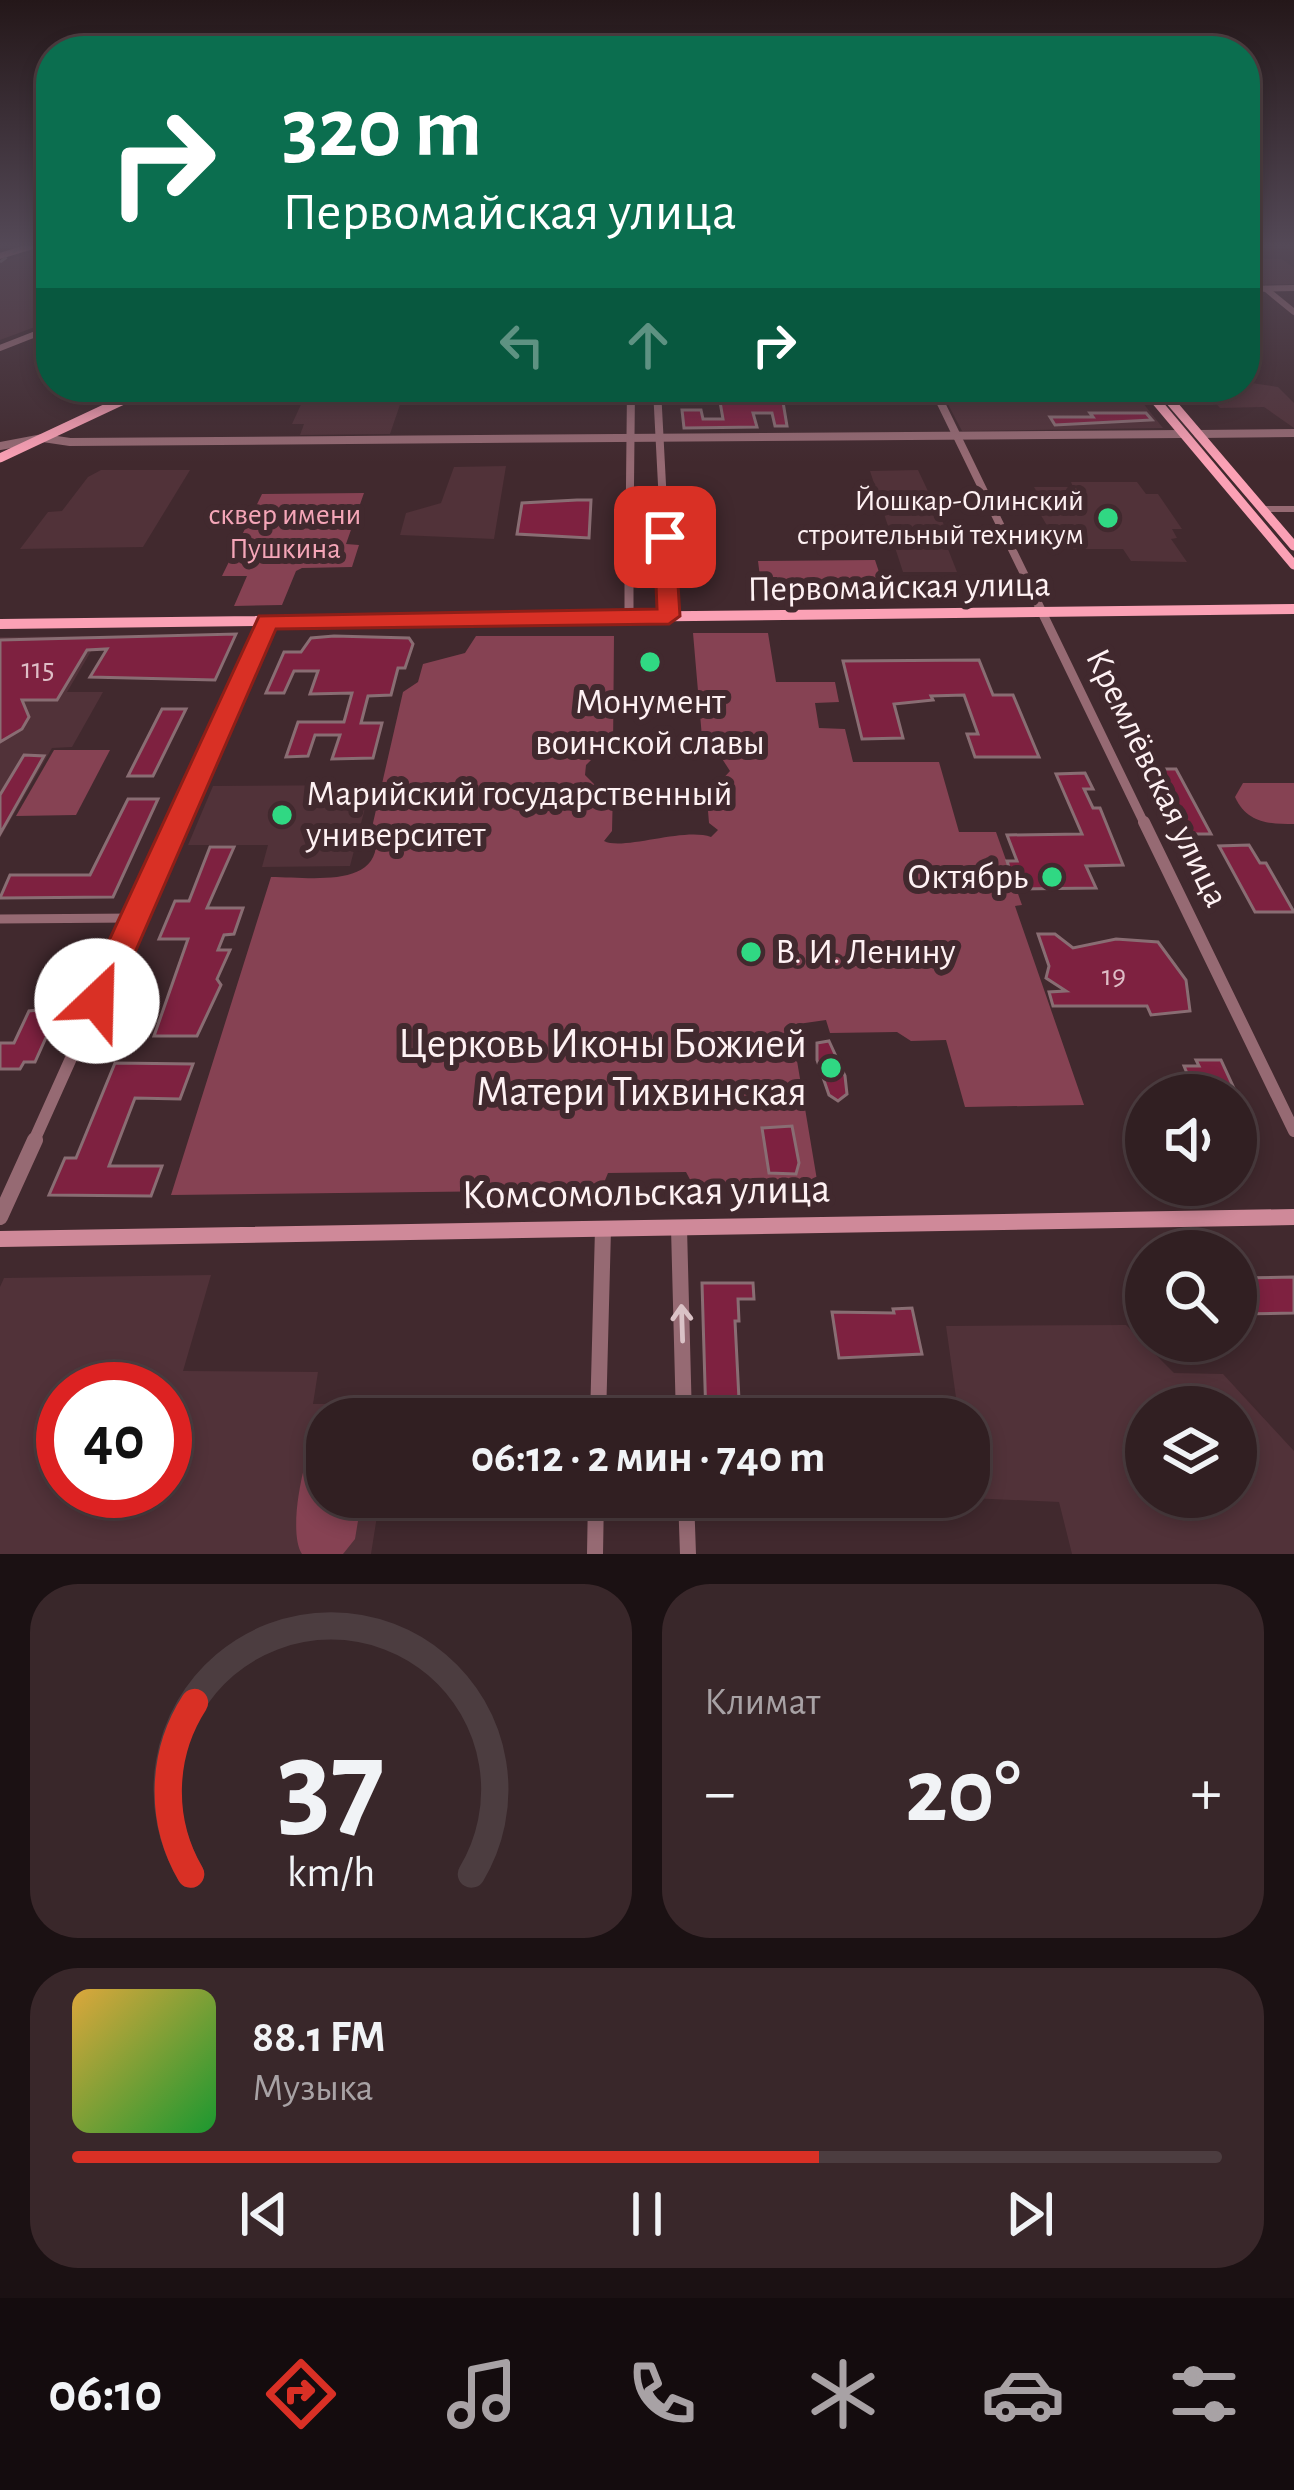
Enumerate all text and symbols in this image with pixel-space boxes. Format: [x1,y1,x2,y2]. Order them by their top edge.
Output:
icon: right [84,84,240,240]
text: 320 m [282,88,482,172]
text: Первомайская улица [282,186,737,240]
icon: left [489,312,555,378]
icon: ahead [615,312,681,378]
icon: right [741,312,807,378]
place label: Йошкар-Олинский строительный техникум [797,485,1084,550]
pin [614,486,716,588]
park label: сквер имени Пушкина [209,500,361,564]
icon: arrive [632,504,698,570]
marker: Йошкар-Олинский строительный техникум [1095,505,1121,531]
street label: Первомайская улица [747,566,1051,608]
street label: Кремлёвская улица [1079,643,1235,913]
marker: Монумент воинской славы [637,649,663,675]
house number: 115 [21,654,55,684]
place label: Монумент воинской славы [535,684,765,761]
place label: Марийский государственный университет [305,776,732,853]
marker: Марийский государственный университет [269,802,295,828]
place label: Октябрь [907,859,1028,895]
marker: Октябрь [1039,864,1065,890]
place label: В. И. Ленину [775,934,956,970]
position arrow [34,938,160,1064]
marker: В. И. Ленину [738,939,764,965]
house number: 19 [1102,961,1126,991]
place label: Церковь Иконы Божией Матери Тихвинская [398,1023,807,1113]
marker: Церковь Иконы Божией Матери Тихвинская [818,1055,844,1081]
map controls [1125,1074,1257,1518]
button: sound [1125,1074,1257,1206]
street label: Комсомольская улица [461,1168,831,1216]
button: search [1125,1230,1257,1362]
one-way arrow [670,1304,693,1343]
speed limit sign: 40 [36,1362,192,1518]
button: layers [1125,1386,1257,1518]
text: 06:12 · 2 мин · 740 m [471,1435,825,1480]
text: Климат [704,1683,820,1722]
text: 37 [277,1723,385,1848]
text: 20° [905,1748,1021,1838]
text: − [704,1760,736,1826]
text: + [1190,1760,1222,1826]
text: km/h [287,1852,375,1895]
text: 88.1 FM [252,2015,386,2060]
text: Музыка [252,2069,374,2108]
icon: previous [231,2181,297,2247]
icon: pause [614,2181,680,2247]
icon: next [997,2181,1063,2247]
icon: directions [259,2352,343,2436]
icon: music [440,2352,524,2436]
icon: phone [620,2352,704,2436]
icon: climate [801,2352,885,2436]
icon: car [981,2352,1065,2436]
icon: filters [1162,2352,1246,2436]
text: 06:10 [48,2367,162,2421]

